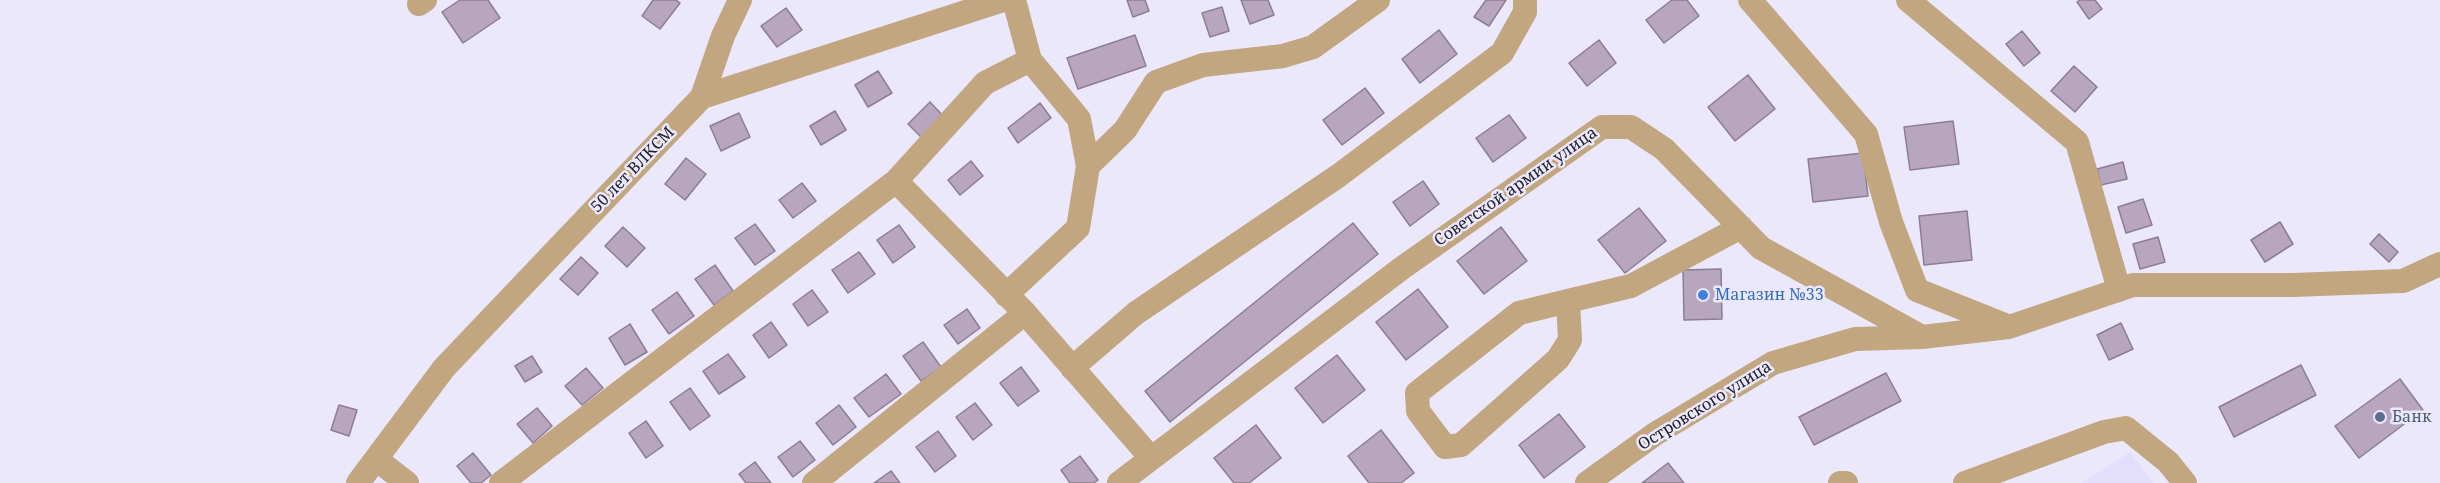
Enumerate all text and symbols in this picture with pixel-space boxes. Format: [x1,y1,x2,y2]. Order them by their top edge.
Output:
street label: 50 лет ВЛКСМ [587,123,679,217]
street label: Советской армии улица [1431,123,1601,251]
place label: Магазин №33 [1715,285,1824,305]
marker: Магазин №33 [1696,288,1710,302]
street label: Островского улица [1635,357,1775,455]
place label: Банк [2392,407,2431,427]
marker: Банк [2373,410,2387,424]

